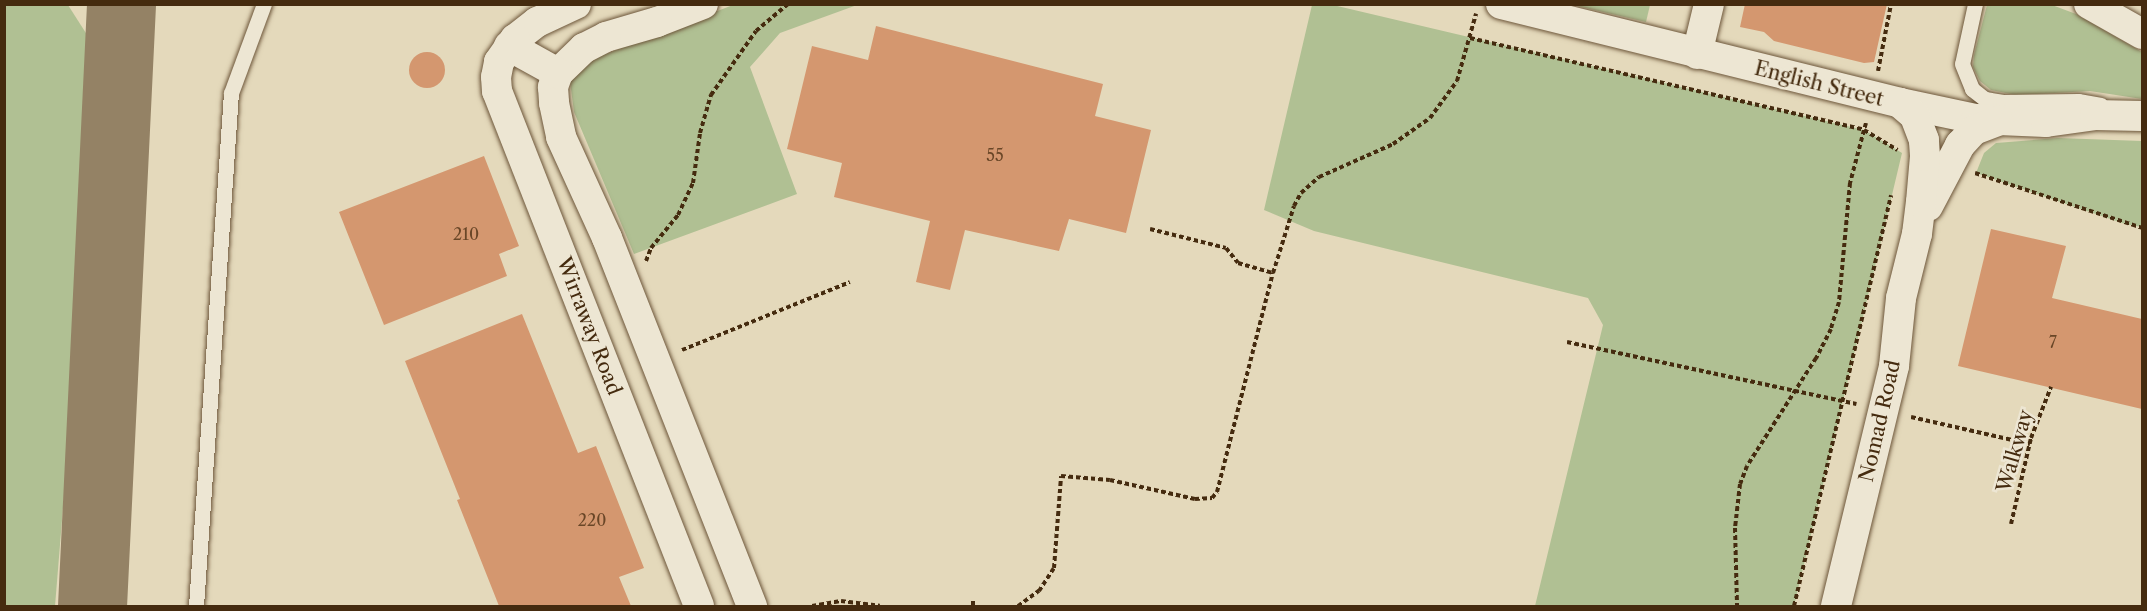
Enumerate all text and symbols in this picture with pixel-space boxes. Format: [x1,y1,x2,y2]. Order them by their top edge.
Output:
street label: English Street [1752,56,1886,112]
house number: 55 [986,145,1004,165]
house number: 210 [453,224,479,244]
street label: Wirraway Road [552,253,626,399]
house number: 7 [2049,332,2057,352]
street label: Nomad Road [1854,358,1906,484]
street label: Walkway [1992,407,2038,495]
house number: 220 [578,510,606,530]

